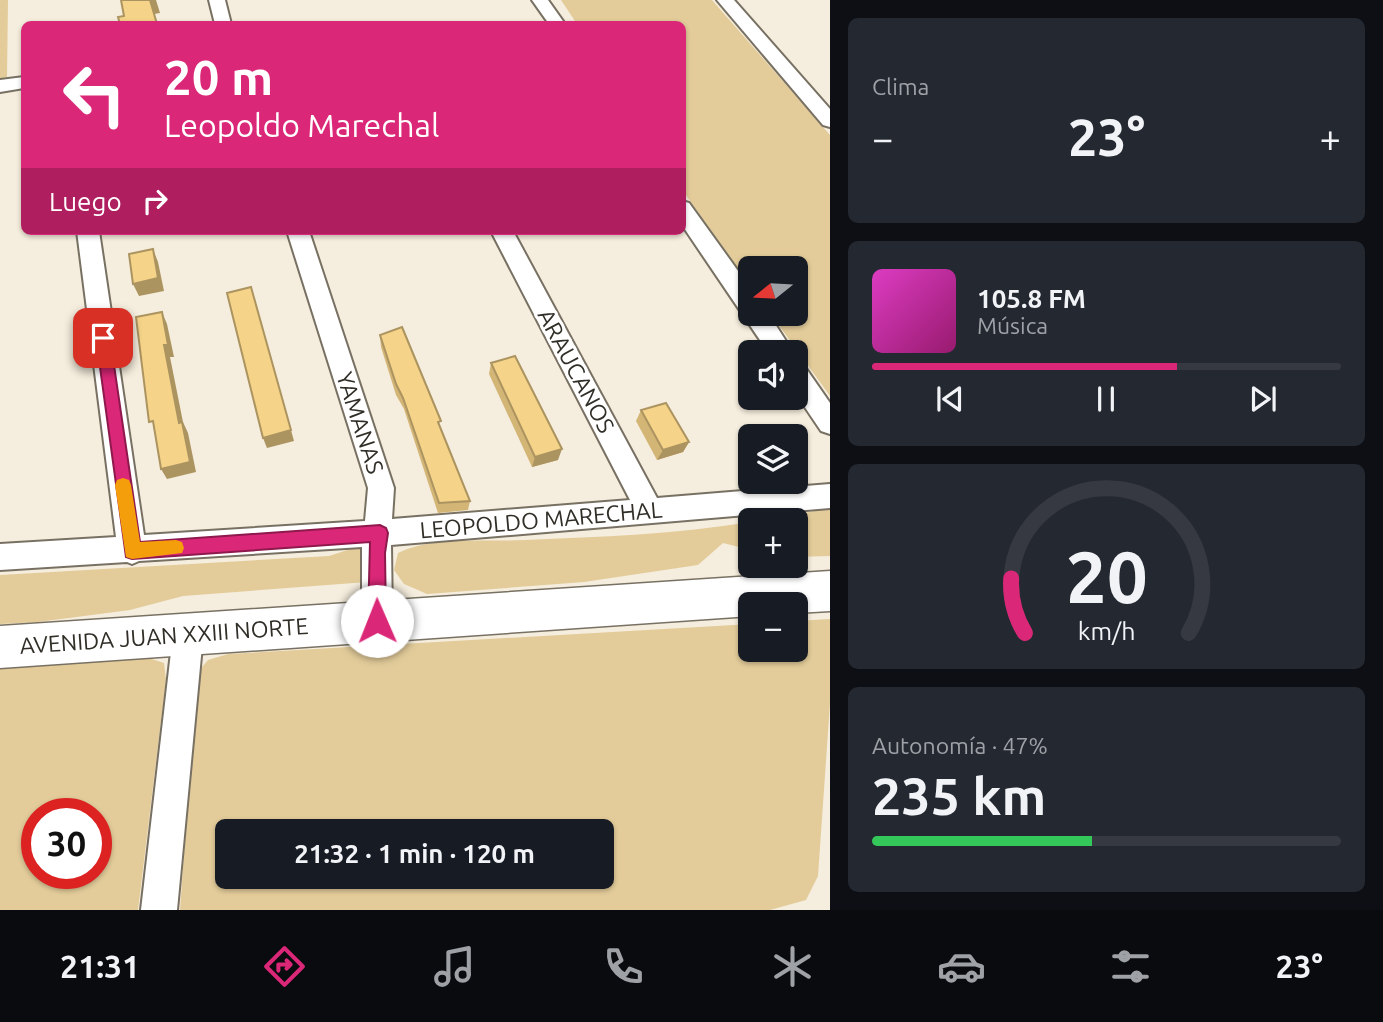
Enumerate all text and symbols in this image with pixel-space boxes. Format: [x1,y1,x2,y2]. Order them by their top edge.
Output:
icon: left [49,49,140,140]
text: 20 m [164,49,273,104]
text: Clima [872,74,929,99]
text: Leopoldo Marechal [164,107,439,143]
text: 23° [1068,108,1145,166]
text: − [872,117,893,159]
text: + [1320,117,1341,159]
icon: right [136,182,174,220]
text: Luego [49,187,122,216]
north arrow [738,256,808,326]
map controls [738,256,808,662]
text: 105.8 FM [977,284,1086,313]
street label: ARAUCANOS [533,305,620,437]
pin [73,308,133,368]
text: Música [977,313,1048,338]
icon: arrive [84,319,122,357]
button: sound [738,340,808,410]
street label: YAMANAS [332,369,389,477]
icon: previous [931,380,969,418]
icon: pause [1087,380,1125,418]
icon: next [1244,380,1282,418]
button: layers [738,424,808,494]
street label: LEOPOLDO MARECHAL [419,496,664,543]
button: + [738,508,808,578]
text: 20 [1065,535,1148,617]
position arrow [340,584,414,658]
button: − [738,592,808,662]
street label: AVENIDA JUAN XXIII NORTE [19,613,309,658]
text: km/h [1078,616,1135,644]
text: Autonomía · 47% [872,733,1048,758]
text: 235 km [872,767,1046,825]
speed limit sign: 30 [21,798,112,889]
text: 21:32 · 1 min · 120 m [294,839,535,868]
icon: directions [260,942,309,991]
icon: music [430,942,479,991]
icon: phone [599,942,648,991]
icon: climate [768,942,817,991]
icon: car [937,942,986,991]
icon: filters [1106,942,1155,991]
text: 21:31 [60,948,140,984]
text: 23° [1275,948,1323,984]

